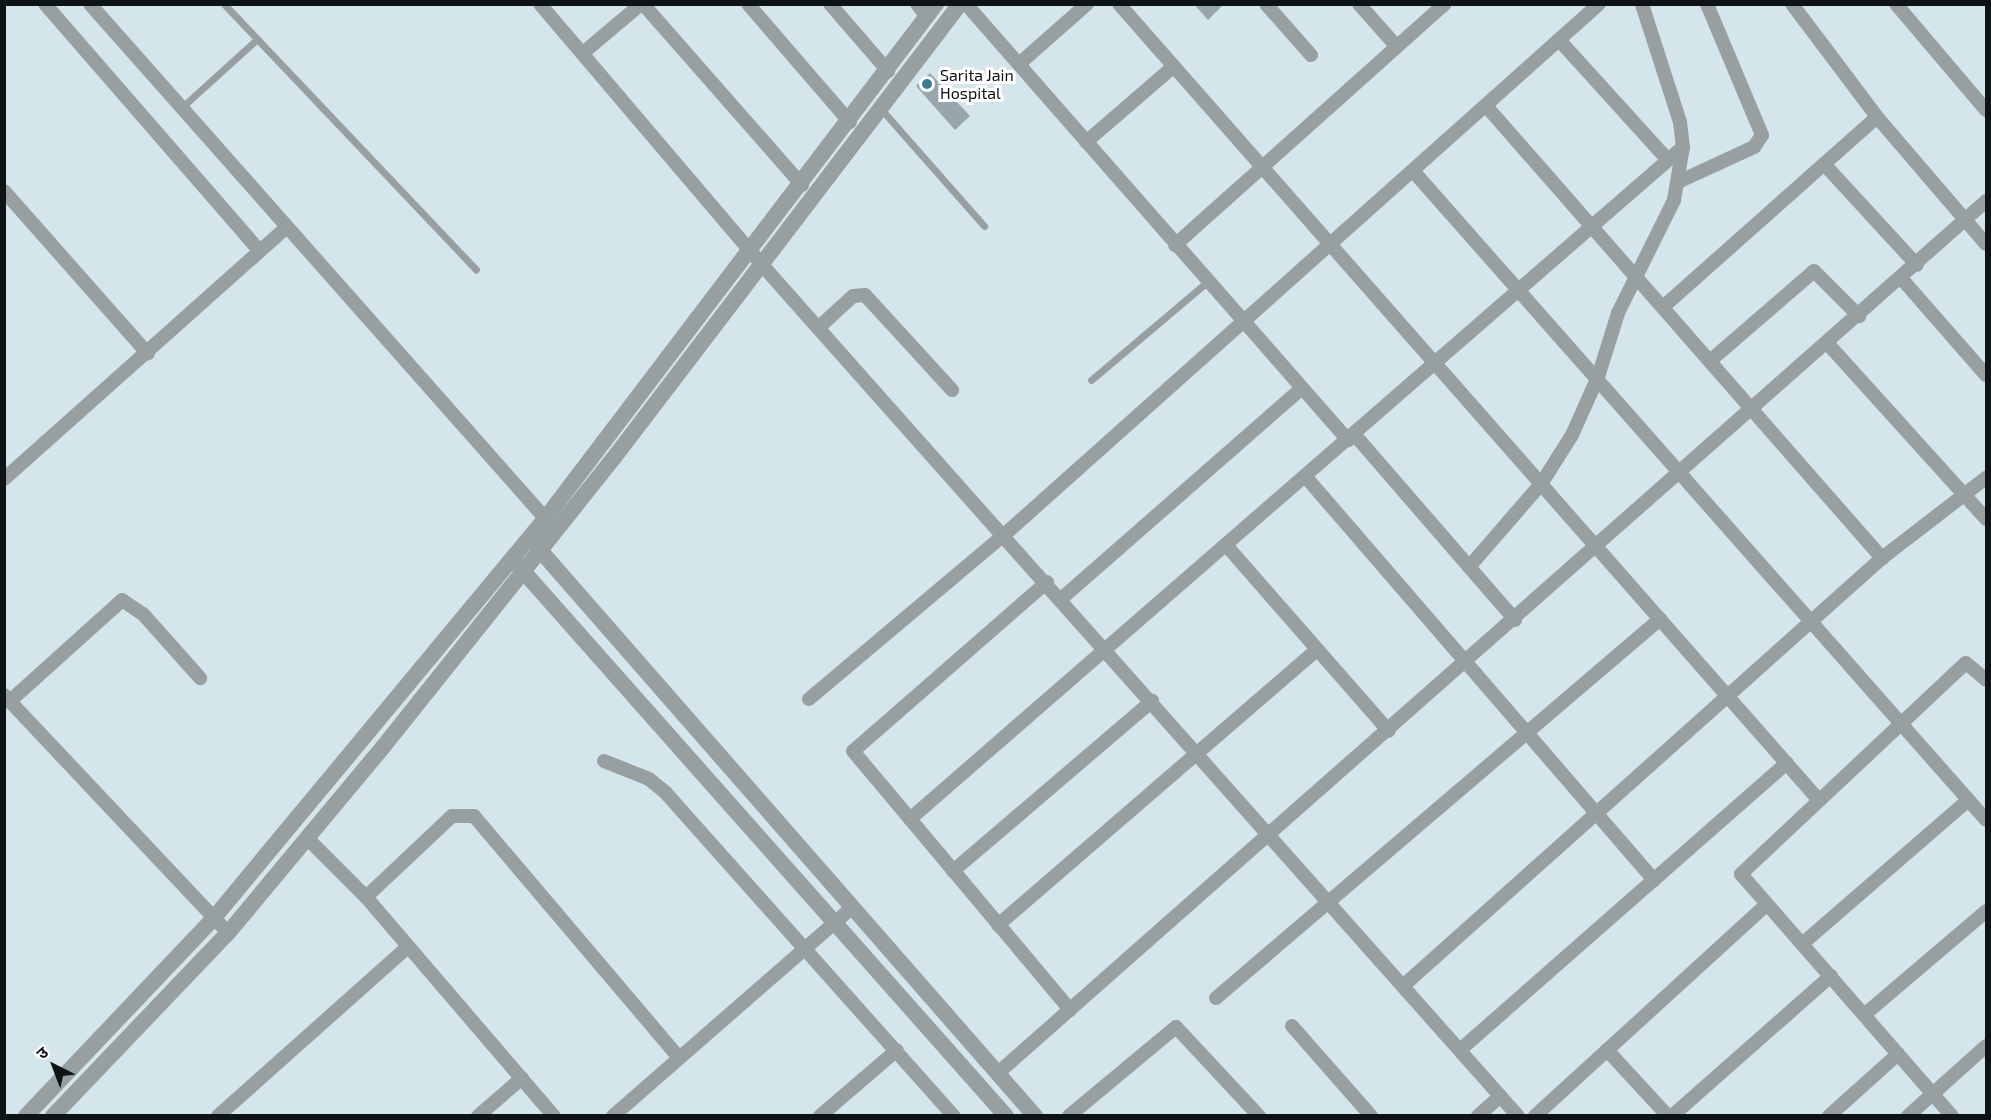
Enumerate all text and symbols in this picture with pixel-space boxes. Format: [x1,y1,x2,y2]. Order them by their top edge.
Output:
place label: Sarita Jain Hospital [940,65,1014,103]
marker: Sarita Jain Hospital [918,75,936,93]
north arrow [24,1036,84,1096]
text: उ [32,1042,51,1062]

